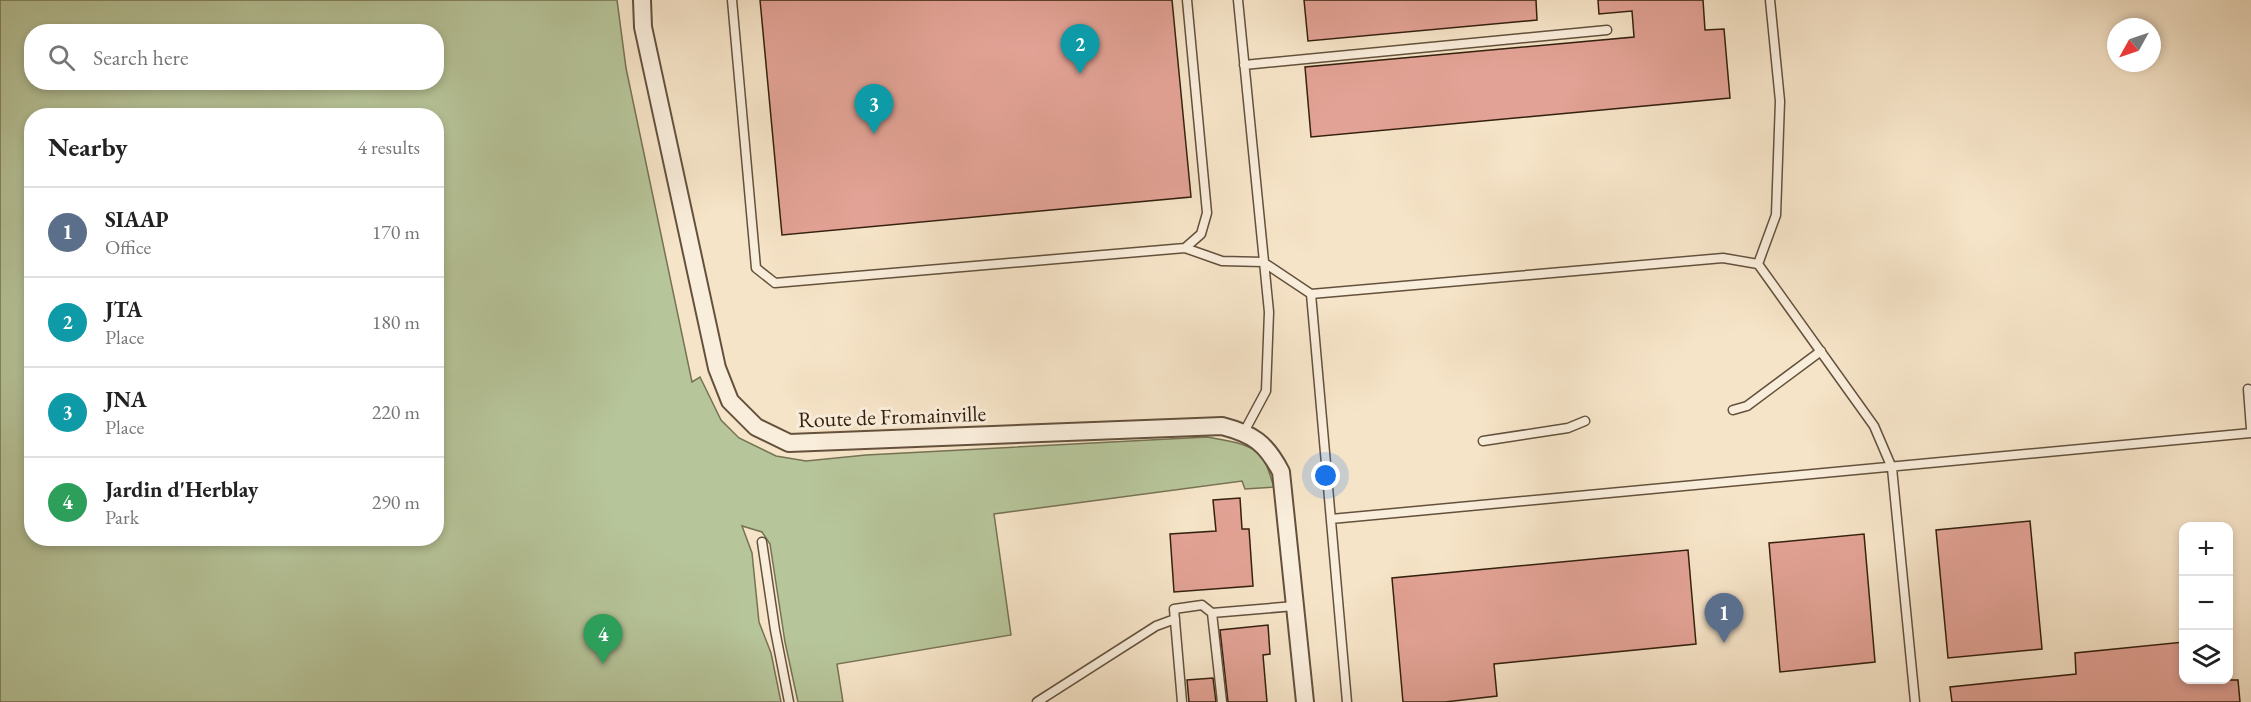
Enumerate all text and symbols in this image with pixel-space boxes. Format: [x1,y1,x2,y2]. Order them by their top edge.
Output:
north arrow [2107,18,2161,72]
search box [24,24,444,90]
pin: 2 [1060,25,1100,74]
icon: search [45,41,78,74]
text: Search here [93,43,188,72]
pin: 3 [854,84,894,134]
text: Nearby [48,130,128,164]
text: 4 results [357,134,420,160]
text: SIAAP [105,205,169,234]
text: 1 [62,219,73,245]
text: 170 m [372,219,420,245]
text: Office [105,234,151,260]
text: JTA [105,295,142,324]
text: 2 [62,309,73,335]
text: 180 m [372,309,420,335]
text: Place [105,324,144,350]
text: JNA [105,385,147,414]
text: 3 [62,399,73,425]
text: 220 m [372,399,420,425]
street label: Route de Fromainville [797,399,987,434]
text: Place [105,414,144,440]
your location [1311,461,1340,490]
text: Jardin d'Herblay [105,475,258,504]
text: 4 [62,489,73,515]
text: 290 m [372,489,420,515]
text: Park [105,504,139,530]
map controls [2179,522,2233,684]
button: + [2179,522,2233,576]
button: − [2179,576,2233,630]
pin: 1 [1704,594,1744,643]
pin: 4 [584,614,622,664]
button: layers [2179,630,2233,684]

